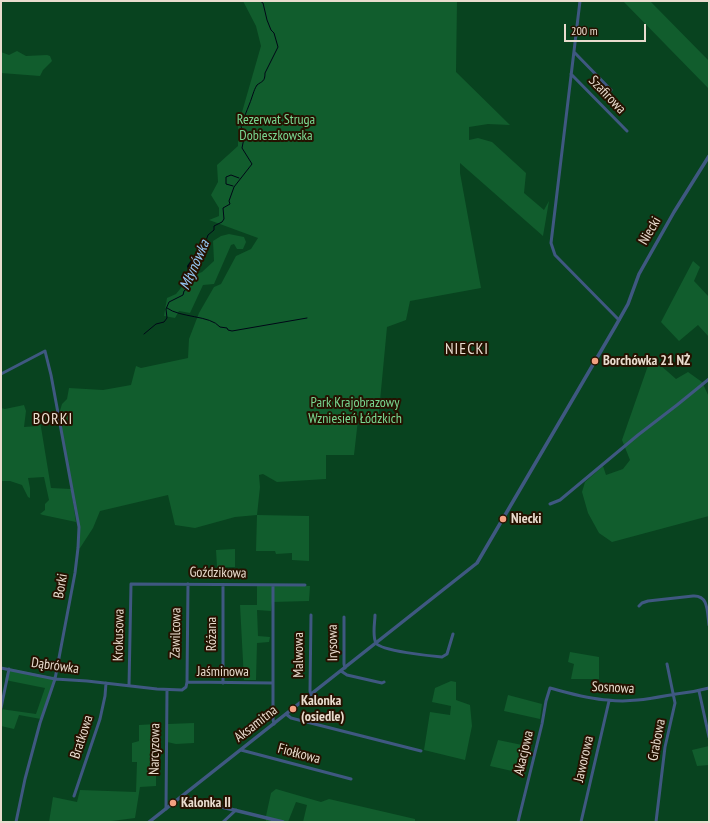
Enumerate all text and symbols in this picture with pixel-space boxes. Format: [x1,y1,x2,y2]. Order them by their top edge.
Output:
scale bar [566,16,648,42]
text: 200 m [571,23,598,38]
street label: Szafirowa [585,72,629,118]
park label: Rezerwat Struga Dobieszkowska [237,112,315,144]
street label: Niecki [635,214,665,248]
water label: Młynówka [176,237,214,293]
district label: NIECKI [445,339,489,359]
place label: Borchówka 21 NŻ [603,353,690,369]
marker: Borchówka 21 NŻ [590,356,600,366]
park label: Park Krajobrazowy Wzniesień Łódzkich [308,395,402,428]
district label: BORKI [33,409,73,429]
place label: Niecki [511,511,542,527]
marker: Niecki [498,514,508,524]
street label: Goździkowa [189,564,247,582]
street label: Borki [51,572,71,600]
street label: Zawilcowa [167,608,185,658]
street label: Krokusowa [110,609,128,661]
street label: Różana [204,617,220,651]
street label: Irysowa [324,624,342,662]
street label: Malwowa [291,632,307,678]
street label: Dąbrówka [30,654,80,678]
street label: Jaśminowa [197,664,249,680]
street label: Sosnowa [591,678,635,698]
place label: Kalonka (osiedle) [301,693,344,726]
street label: Aksamitna [231,702,281,746]
marker: Kalonka (osiedle) [288,704,298,714]
street label: Bratkowa [67,713,97,761]
street label: Grabowa [645,718,669,762]
street label: Narcyzowa [146,723,164,775]
street label: Akacjowa [511,729,537,777]
street label: Jaworowa [571,734,597,784]
street label: Fiołkowa [276,740,322,768]
place label: Kalonka II [181,795,231,811]
marker: Kalonka II [168,798,178,808]

